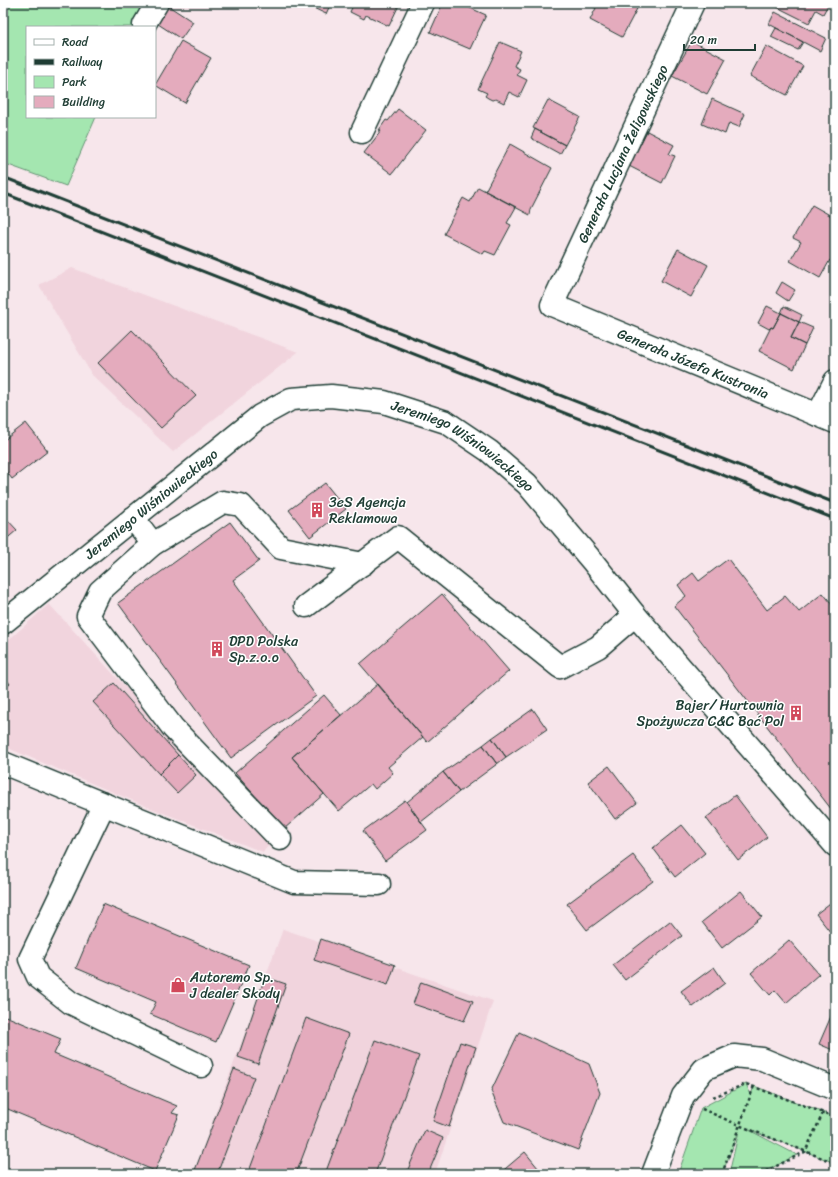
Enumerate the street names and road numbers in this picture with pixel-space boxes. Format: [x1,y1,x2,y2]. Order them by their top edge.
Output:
street label: Generała Lucjana Żeligowskiego [571,61,675,247]
street label: Generała Józefa Kustronia [613,321,773,406]
street label: Jeremiego Wiśniowieckiego [387,392,541,497]
street label: Jeremiego Wiśniowieckiego [78,442,224,566]

